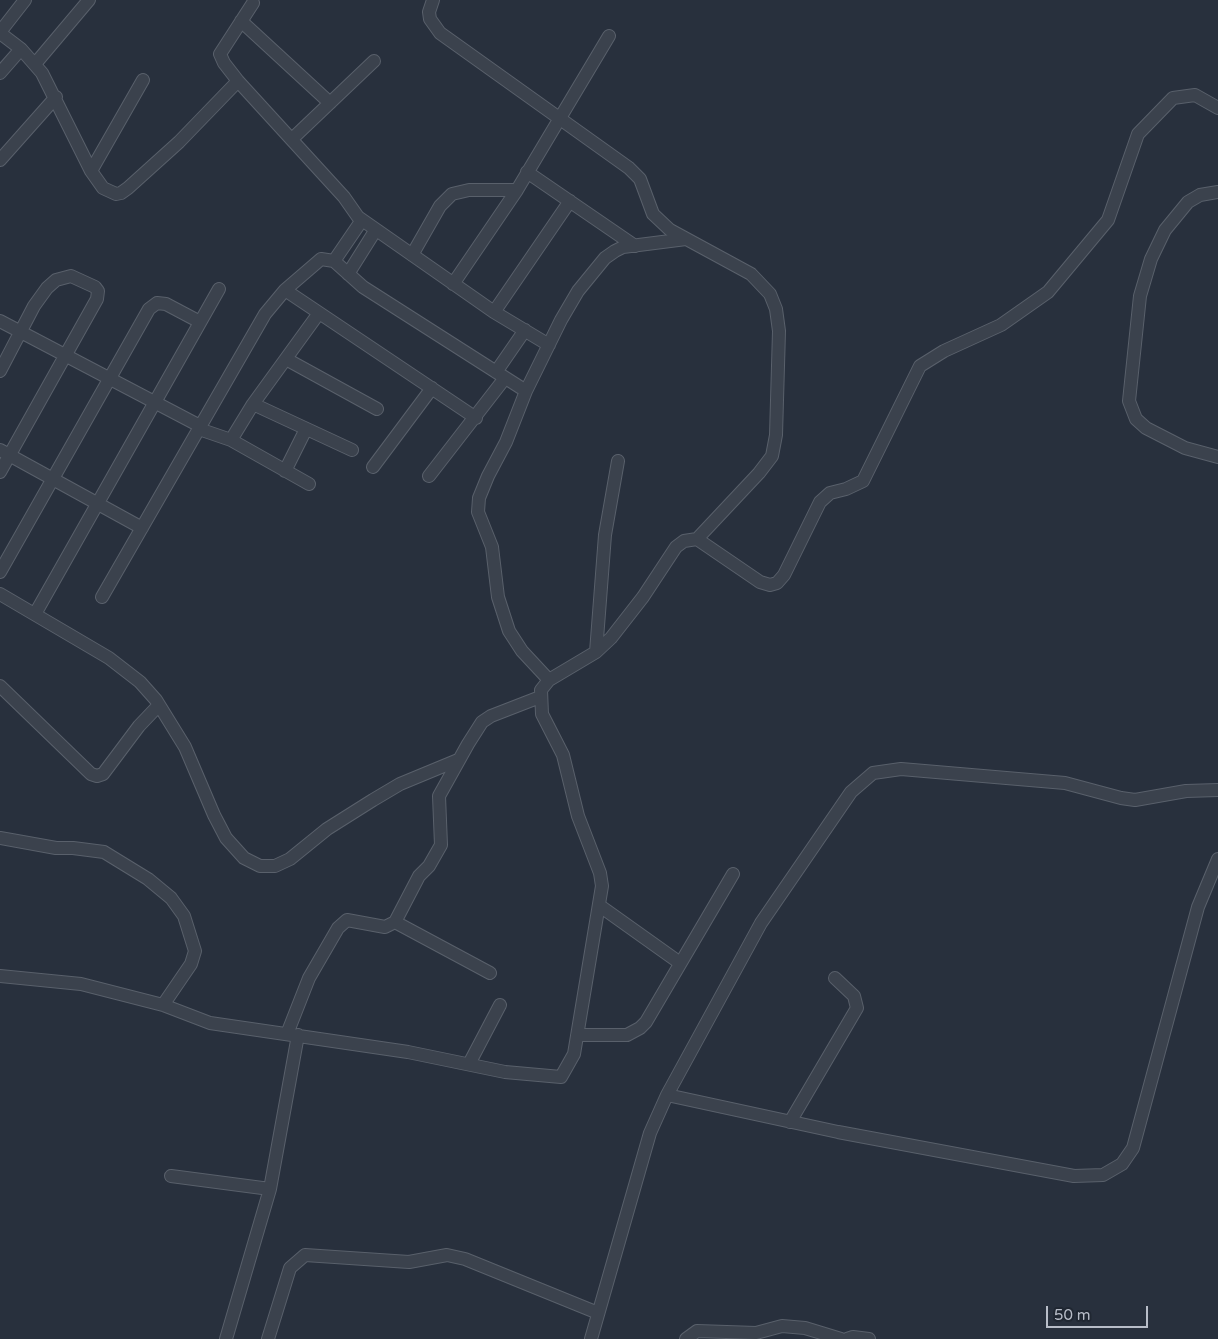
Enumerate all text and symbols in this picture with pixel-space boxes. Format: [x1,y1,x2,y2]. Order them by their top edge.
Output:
scale bar [1048,1296,1150,1328]
text: 50 m [1054,1306,1091,1324]

